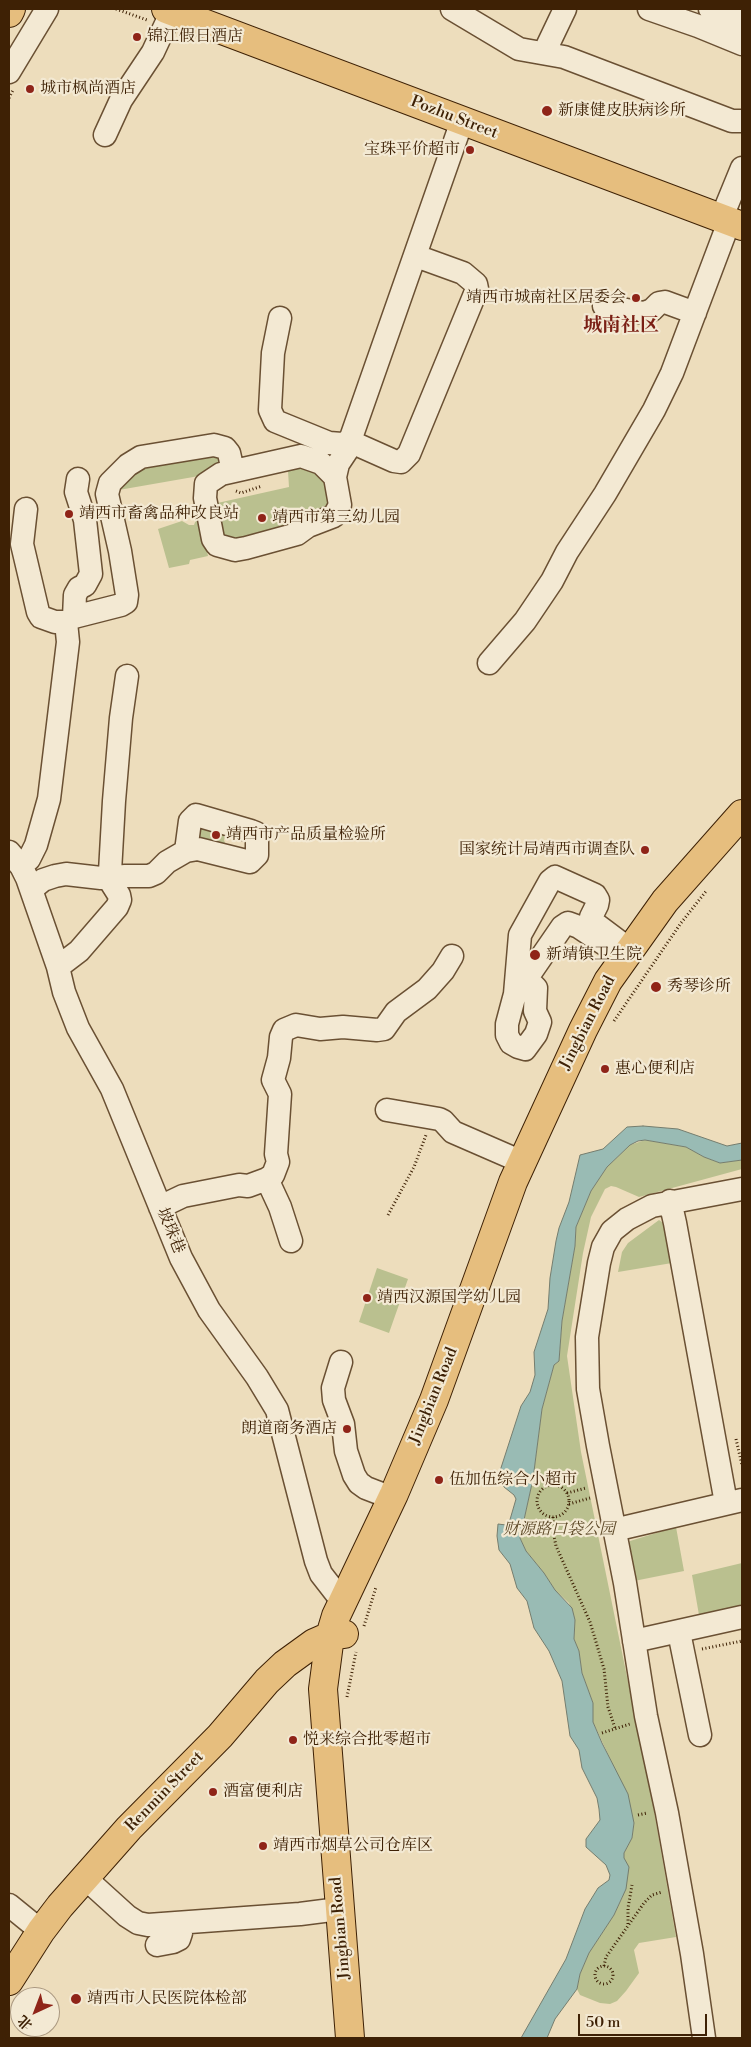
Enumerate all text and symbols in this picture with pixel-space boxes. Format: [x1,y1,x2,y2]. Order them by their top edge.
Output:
place label: 锦江假日酒店 [147,27,243,47]
marker: 锦江假日酒店 [131,31,143,43]
place label: 城市枫尚酒店 [40,79,136,99]
marker: 城市枫尚酒店 [24,83,36,95]
street label: Pozhu Street [408,93,500,143]
place label: 新康健皮肤病诊所 [558,101,686,121]
marker: 新康健皮肤病诊所 [540,104,554,118]
place label: 宝珠平价超市 [364,140,460,160]
marker: 宝珠平价超市 [464,144,476,156]
place label: 靖西市城南社区居委会 [466,288,626,308]
marker: 靖西市城南社区居委会 [630,292,642,304]
district label: 城南社区 [583,315,659,337]
place label: 靖西市畜禽品种改良站 [79,504,239,524]
marker: 靖西市畜禽品种改良站 [63,508,75,520]
place label: 靖西市第三幼儿园 [272,508,400,528]
marker: 靖西市第三幼儿园 [256,512,268,524]
place label: 靖西市产品质量检验所 [226,825,386,845]
marker: 靖西市产品质量检验所 [210,829,222,841]
place label: 国家统计局靖西市调查队 [459,840,635,860]
marker: 国家统计局靖西市调查队 [639,844,651,856]
place label: 新靖镇卫生院 [546,945,642,965]
marker: 新靖镇卫生院 [528,948,542,962]
street label: Jingbian Road [556,973,620,1073]
place label: 秀琴诊所 [667,977,731,997]
marker: 秀琴诊所 [649,980,663,994]
place label: 惠心便利店 [615,1059,695,1079]
marker: 惠心便利店 [599,1063,611,1075]
street label: 坡珠巷 [152,1205,188,1257]
place label: 靖西汉源国学幼儿园 [377,1288,521,1308]
marker: 靖西汉源国学幼儿园 [361,1292,373,1304]
street label: Jingbian Road [406,1345,462,1447]
place label: 朗道商务酒店 [241,1419,337,1439]
marker: 朗道商务酒店 [341,1423,353,1435]
place label: 伍加伍综合小超市 [449,1470,577,1490]
marker: 伍加伍综合小超市 [433,1474,445,1486]
park label: 财源路口袋公园 [503,1520,615,1540]
place label: 悦来综合批零超市 [303,1730,431,1750]
marker: 悦来综合批零超市 [287,1734,299,1746]
street label: Renmin Street [122,1748,208,1836]
place label: 酒富便利店 [223,1782,303,1802]
marker: 酒富便利店 [207,1786,219,1798]
place label: 靖西市烟草公司仓库区 [273,1836,433,1856]
marker: 靖西市烟草公司仓库区 [257,1840,269,1852]
street label: Jingbian Road [327,1876,355,1980]
north arrow [10,1987,60,2037]
place label: 靖西市人民医院体检部 [87,1989,247,2009]
marker: 靖西市人民医院体检部 [69,1992,83,2006]
scale bar [581,2004,710,2036]
text: 北 [14,2011,37,2034]
text: 50 m [586,2013,620,2032]

